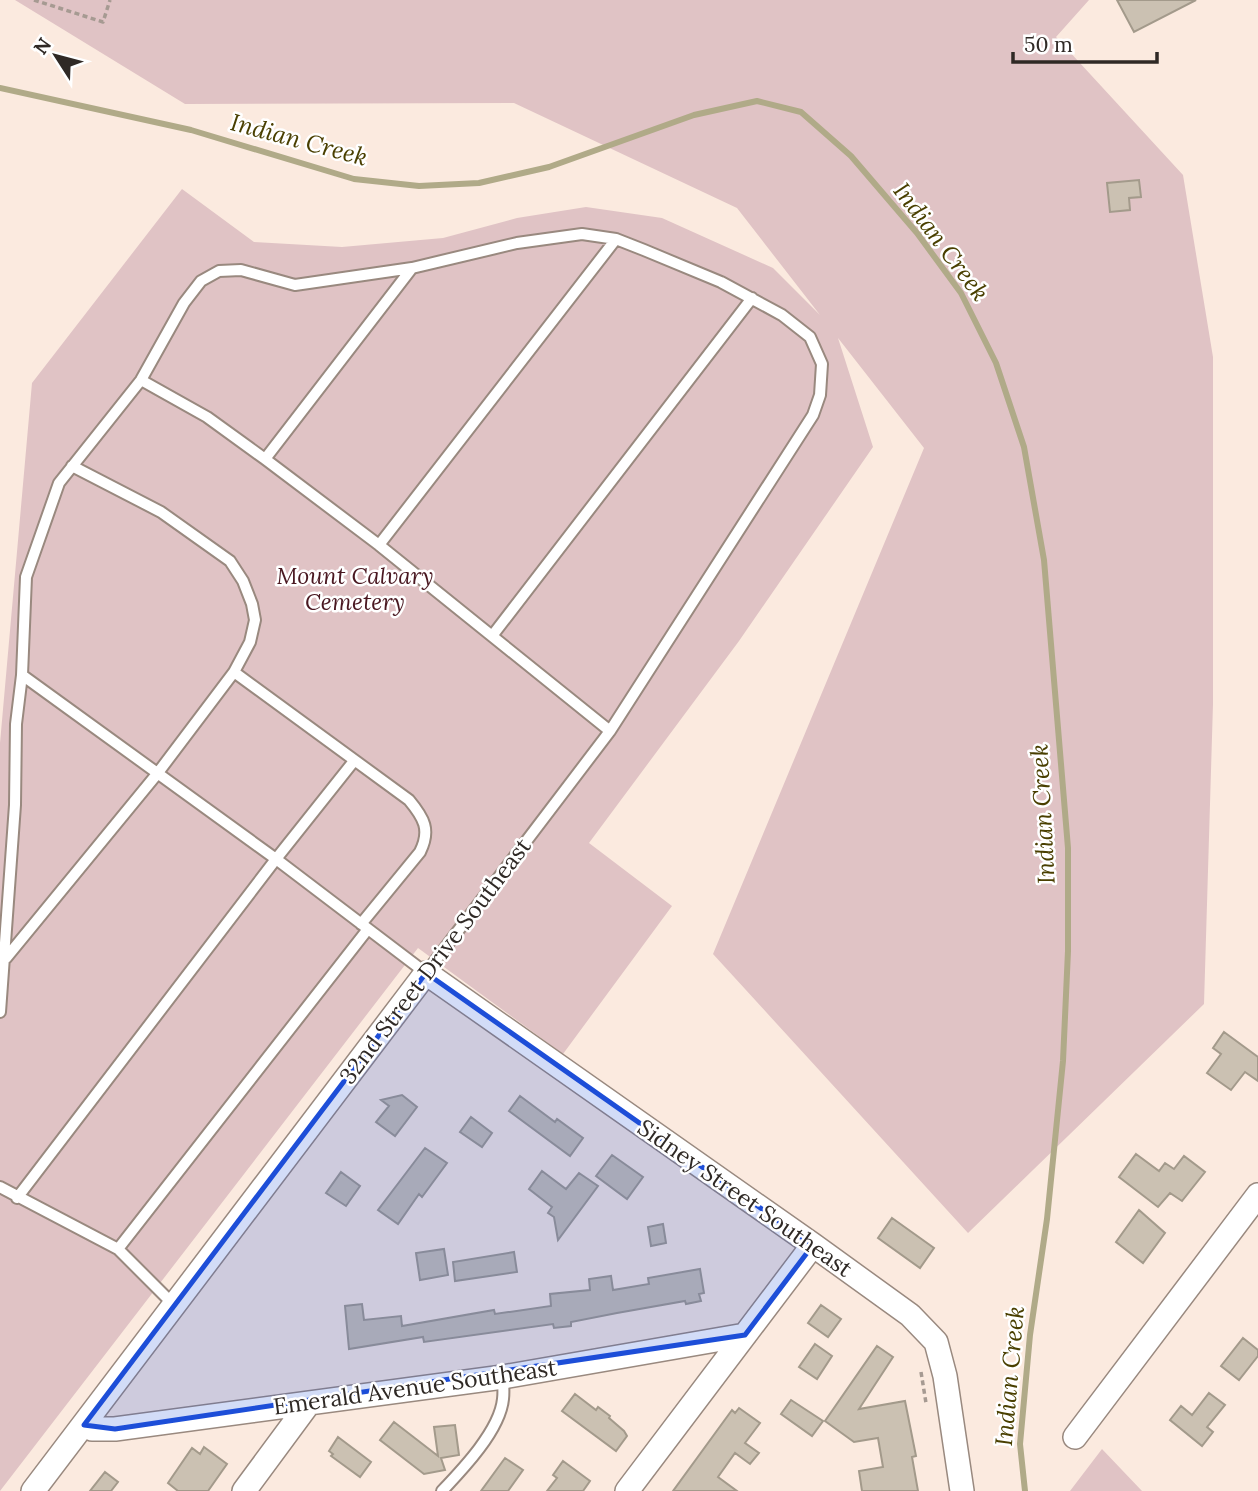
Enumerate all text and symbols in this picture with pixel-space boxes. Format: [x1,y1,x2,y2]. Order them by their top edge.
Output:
north arrow [21,21,91,91]
scale bar [1013,21,1156,65]
text: 50 m [1024,31,1073,58]
text: N [28,33,56,59]
water label: Indian Creek [227,106,371,173]
water label: Indian Creek [887,176,996,307]
park label: Mount Calvary Cemetery [276,561,434,616]
water label: Indian Creek [1023,743,1062,885]
street label: 32nd Street Drive Southeast [333,832,537,1089]
street label: Sidney Street Southeast [632,1112,858,1283]
water label: Indian Creek [988,1305,1031,1447]
street label: Emerald Avenue Southeast [271,1352,559,1421]

